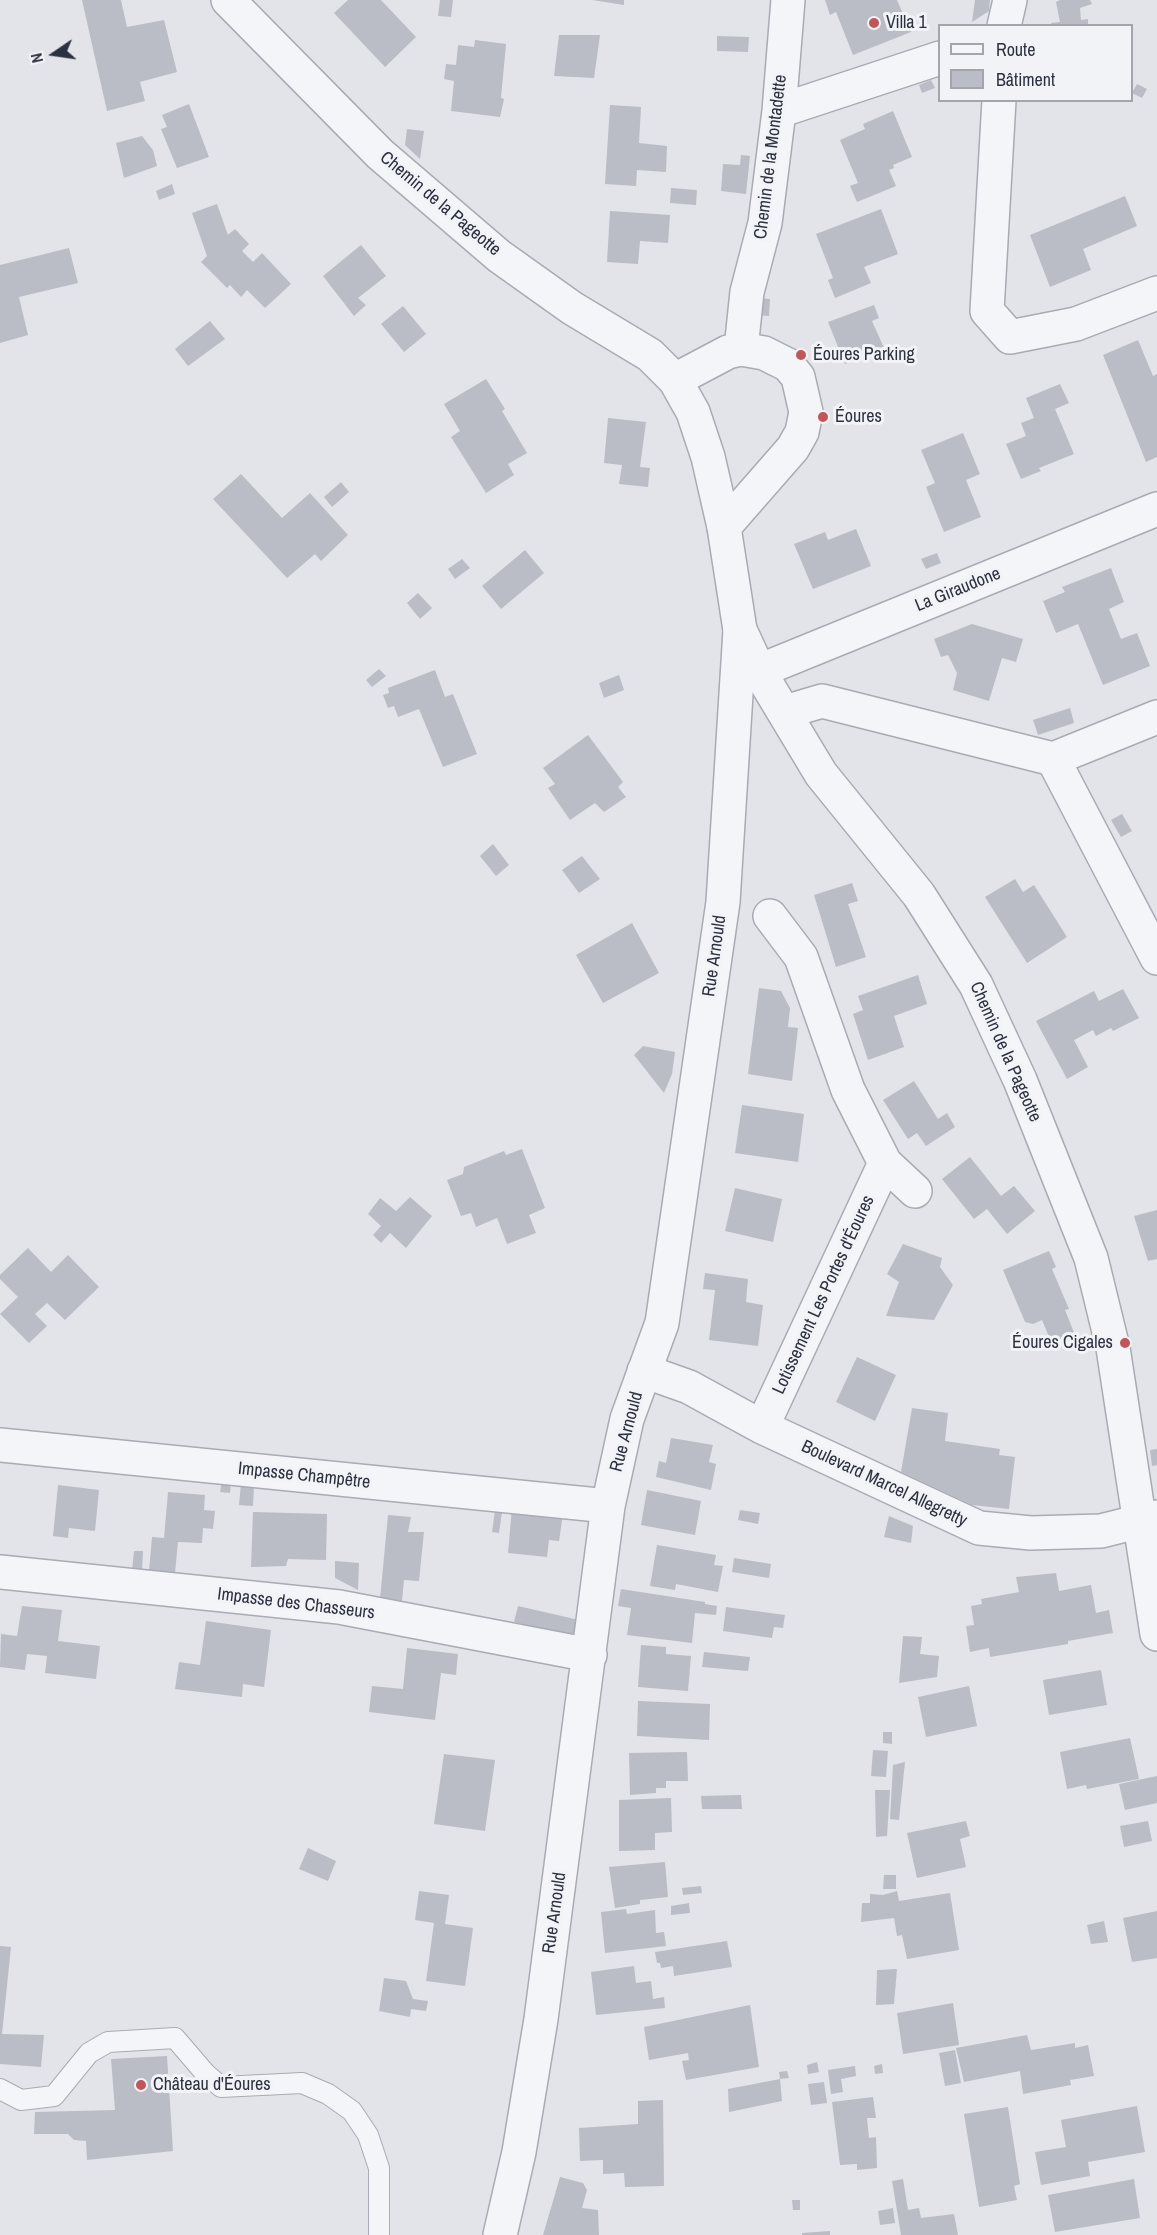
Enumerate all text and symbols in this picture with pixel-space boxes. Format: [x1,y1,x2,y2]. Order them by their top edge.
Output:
place label: Villa 1 [886,12,927,34]
marker: Villa 1 [867,16,881,30]
north arrow [24,24,84,84]
legend [938,24,1133,102]
text: Route [996,37,1035,62]
text: N [25,51,48,65]
text: Bâtiment [996,67,1055,92]
street label: Chemin de la Montadette [750,73,792,241]
street label: Chemin de la Pageotte [375,147,505,261]
place label: Éoures Parking [813,344,915,366]
marker: Éoures Parking [794,348,808,362]
place label: Éoures [835,406,882,428]
marker: Éoures [816,410,830,424]
street label: La Giraudone [912,563,1004,617]
street label: Rue Arnould [699,914,731,998]
street label: Chemin de la Pageotte [964,979,1046,1125]
street label: Lotissement Les Portes d'Éoures [768,1192,880,1398]
place label: Éoures Cigales [1012,1332,1113,1354]
marker: Éoures Cigales [1118,1336,1132,1350]
street label: Rue Arnould [606,1390,648,1474]
street label: Boulevard Marcel Allegretty [798,1436,970,1532]
street label: Impasse Champêtre [237,1458,371,1494]
street label: Impasse des Chasseurs [216,1584,376,1624]
street label: Rue Arnould [539,1871,571,1955]
place label: Château d'Éoures [153,2074,271,2096]
marker: Château d'Éoures [134,2078,148,2092]

